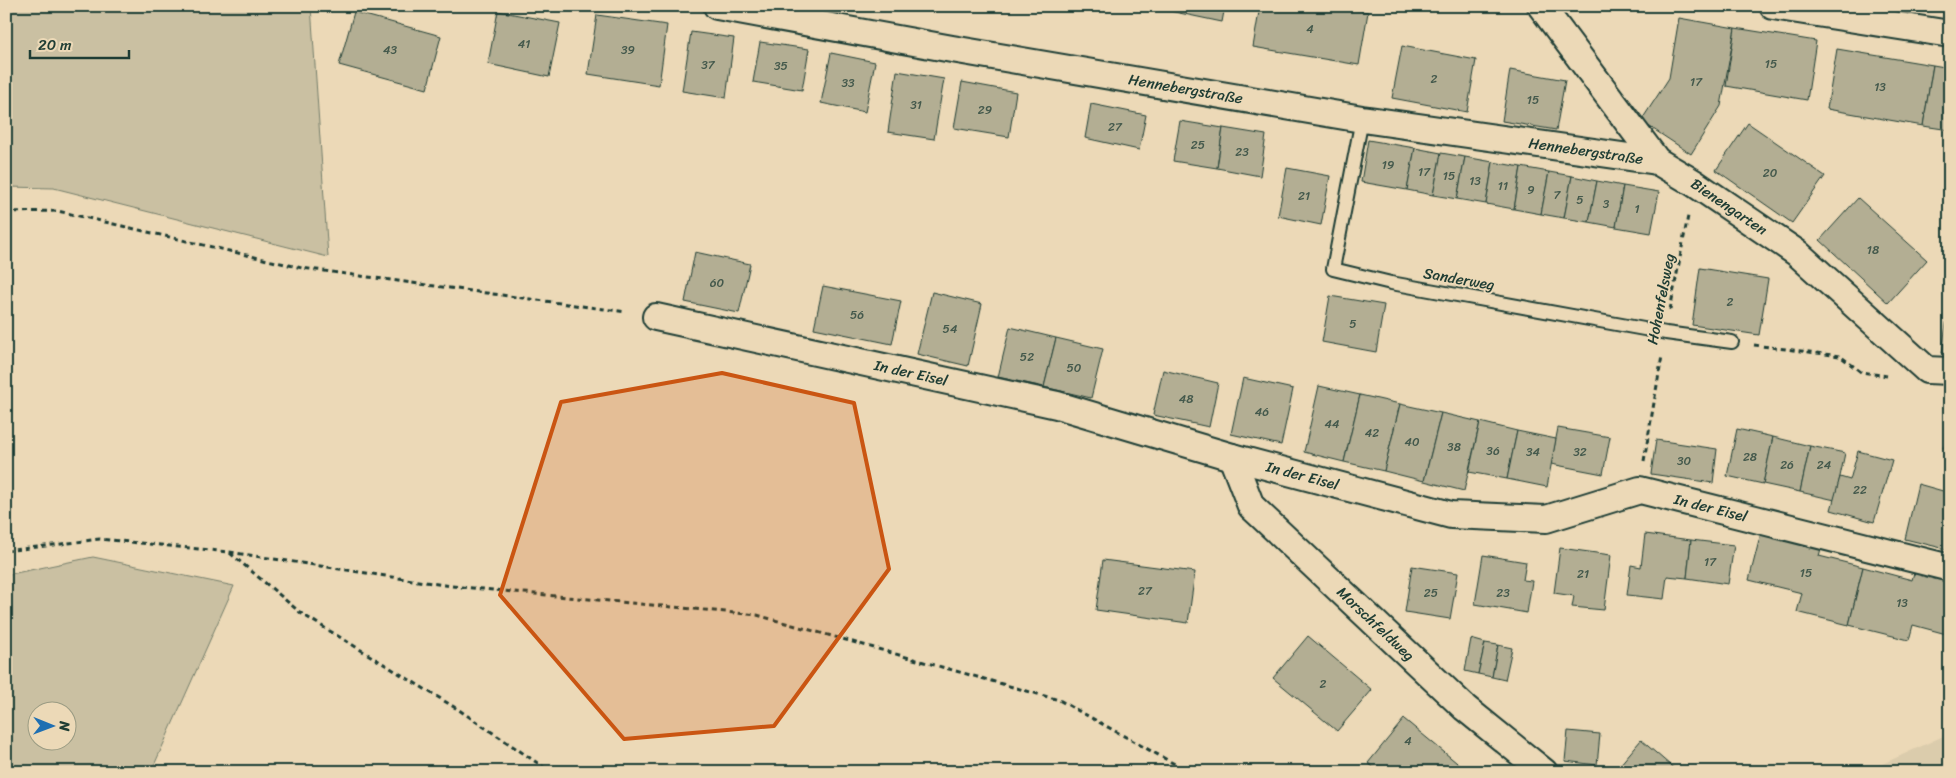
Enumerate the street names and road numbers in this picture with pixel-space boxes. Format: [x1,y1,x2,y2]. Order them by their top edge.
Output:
street label: Hennebergstraße [1126,66,1245,112]
street label: Hennebergstraße [1527,130,1645,172]
street label: Bienengarten [1685,171,1773,242]
street label: Hohenfelsweg [1639,251,1683,347]
street label: Sanderweg [1421,260,1497,298]
street label: In der Eisel [871,352,951,394]
street label: In der Eisel [1262,453,1343,498]
street label: In der Eisel [1670,486,1751,530]
street label: Morschfeldweg [1330,580,1421,667]

